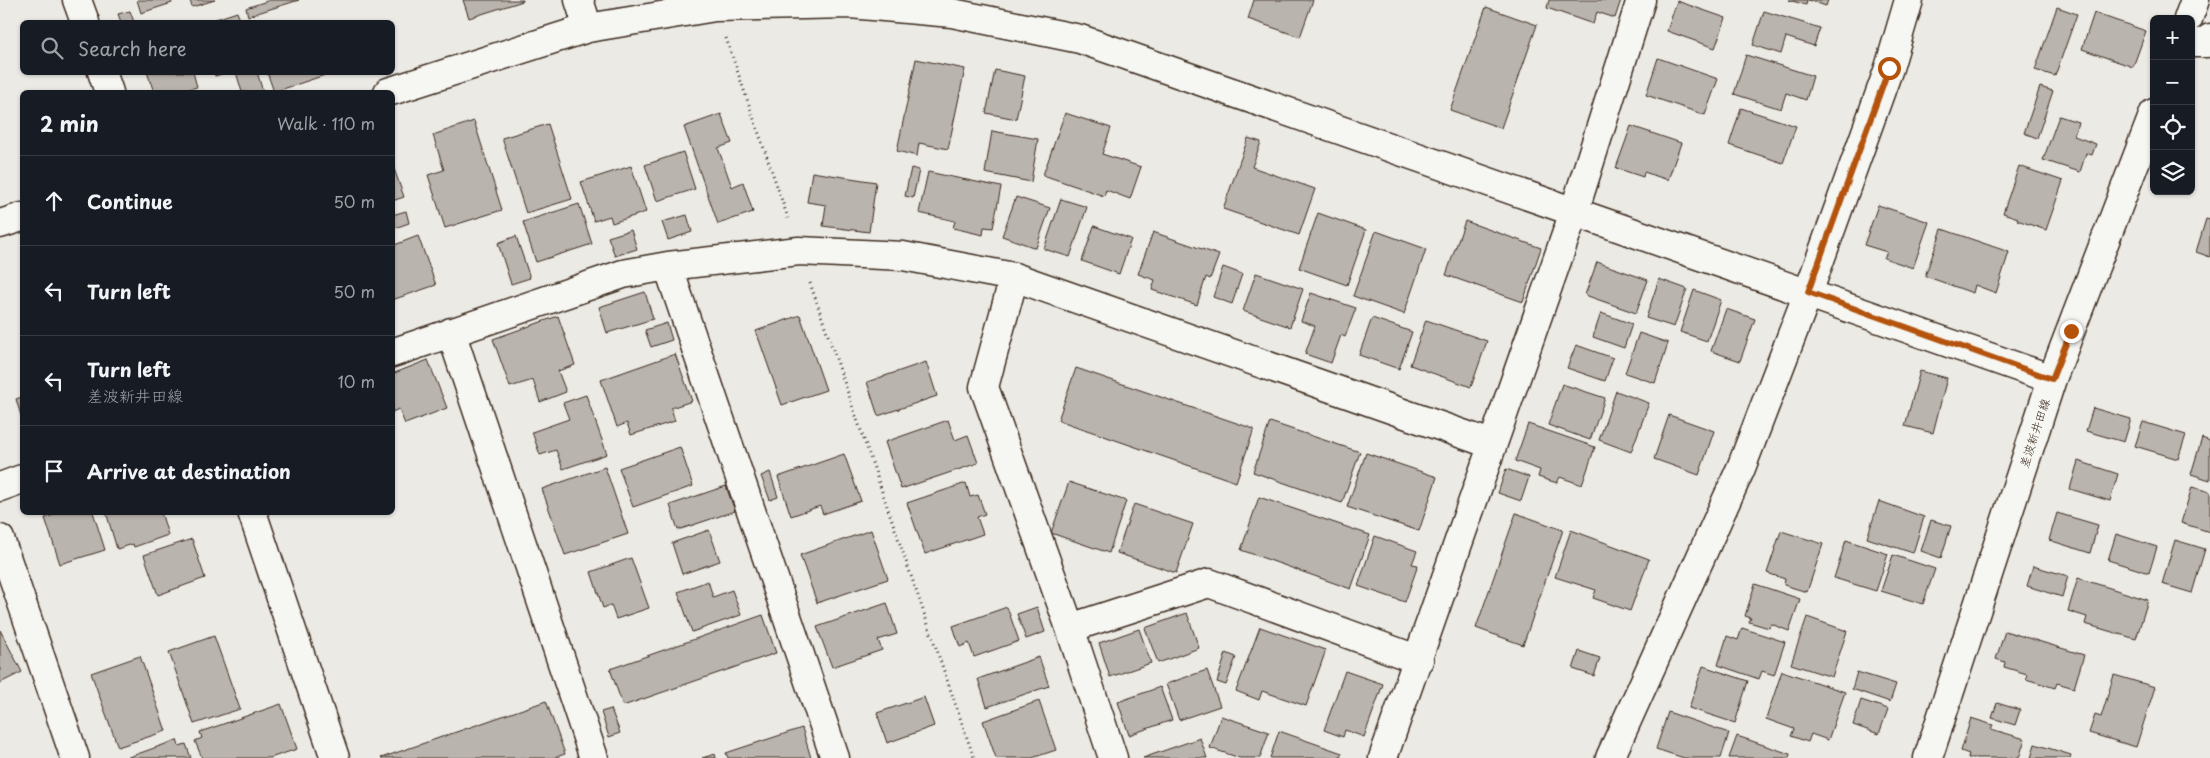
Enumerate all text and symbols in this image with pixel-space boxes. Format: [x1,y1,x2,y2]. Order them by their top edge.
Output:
map controls [2150,15,2195,195]
button: + [2150,15,2195,60]
search box [20,20,395,75]
icon: search [38,34,66,62]
text: Search here [78,34,187,62]
route start [1878,57,1901,80]
button: − [2150,60,2195,105]
button: locate [2150,105,2195,150]
text: 2 min [40,107,99,139]
text: Walk · 110 m [277,111,375,135]
button: layers [2150,150,2195,195]
icon: ahead [40,187,68,215]
text: Continue [87,187,173,215]
text: 50 m [334,189,375,213]
icon: left [40,277,68,305]
text: Turn left [87,277,171,305]
text: 50 m [334,279,375,303]
route end [2060,320,2083,343]
text: Turn left [87,355,171,383]
icon: left [40,367,68,395]
text: 10 m [338,369,375,393]
text: 差波新井田線 [87,383,183,407]
street label: 差波新井田線 [2014,396,2054,470]
icon: arrive [40,457,68,485]
text: Arrive at destination [87,457,291,485]

